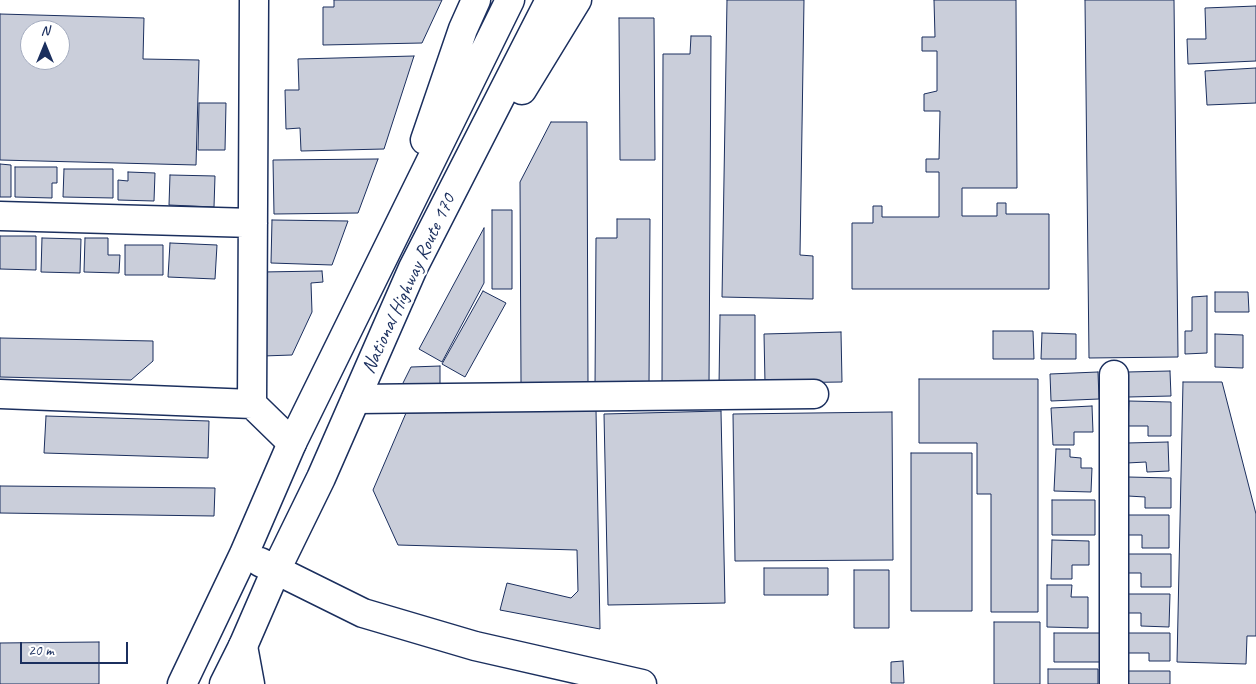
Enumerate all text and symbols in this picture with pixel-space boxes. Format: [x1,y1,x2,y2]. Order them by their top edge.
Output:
north arrow [20,20,70,70]
text: N [41,22,49,39]
street label: National Highway Route 170 [357,190,461,378]
scale bar [22,632,130,664]
text: 20 m [28,641,54,660]

